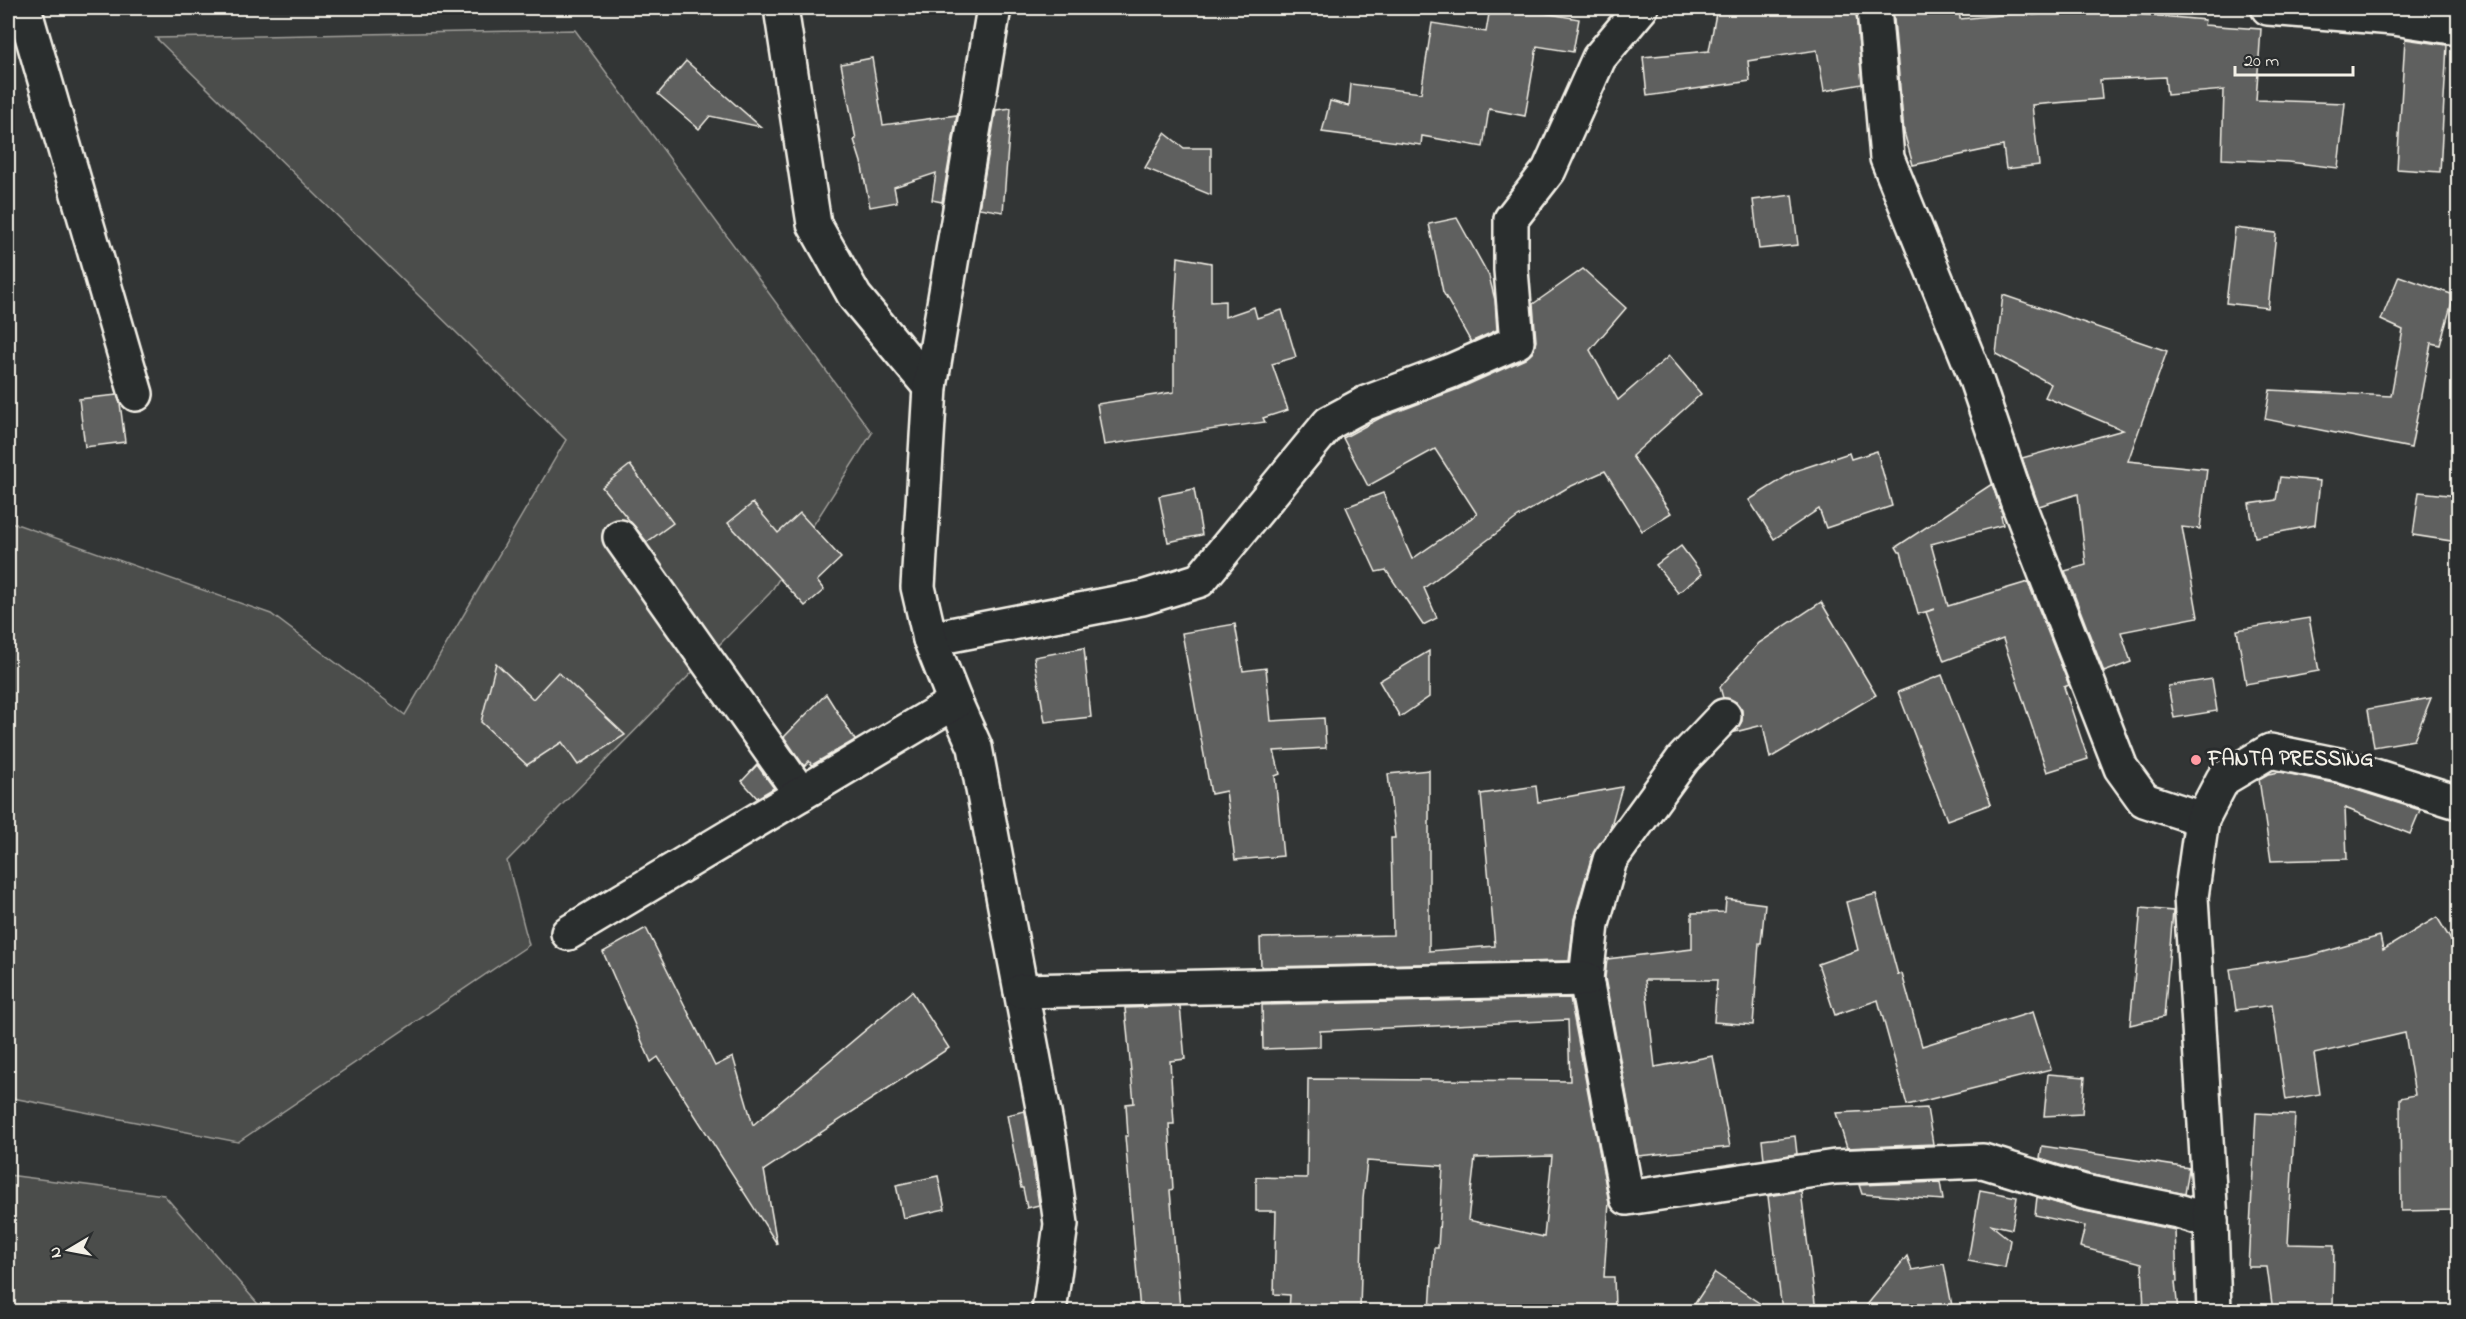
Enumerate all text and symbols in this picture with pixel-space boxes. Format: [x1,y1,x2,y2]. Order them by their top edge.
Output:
scale bar [2235,39,2354,77]
text: 20 m [2244,49,2279,75]
place label: FANTA PRESSING [2207,745,2373,775]
marker: FANTA PRESSING [2189,753,2203,767]
north arrow [39,1220,99,1280]
text: N [43,1245,69,1260]

